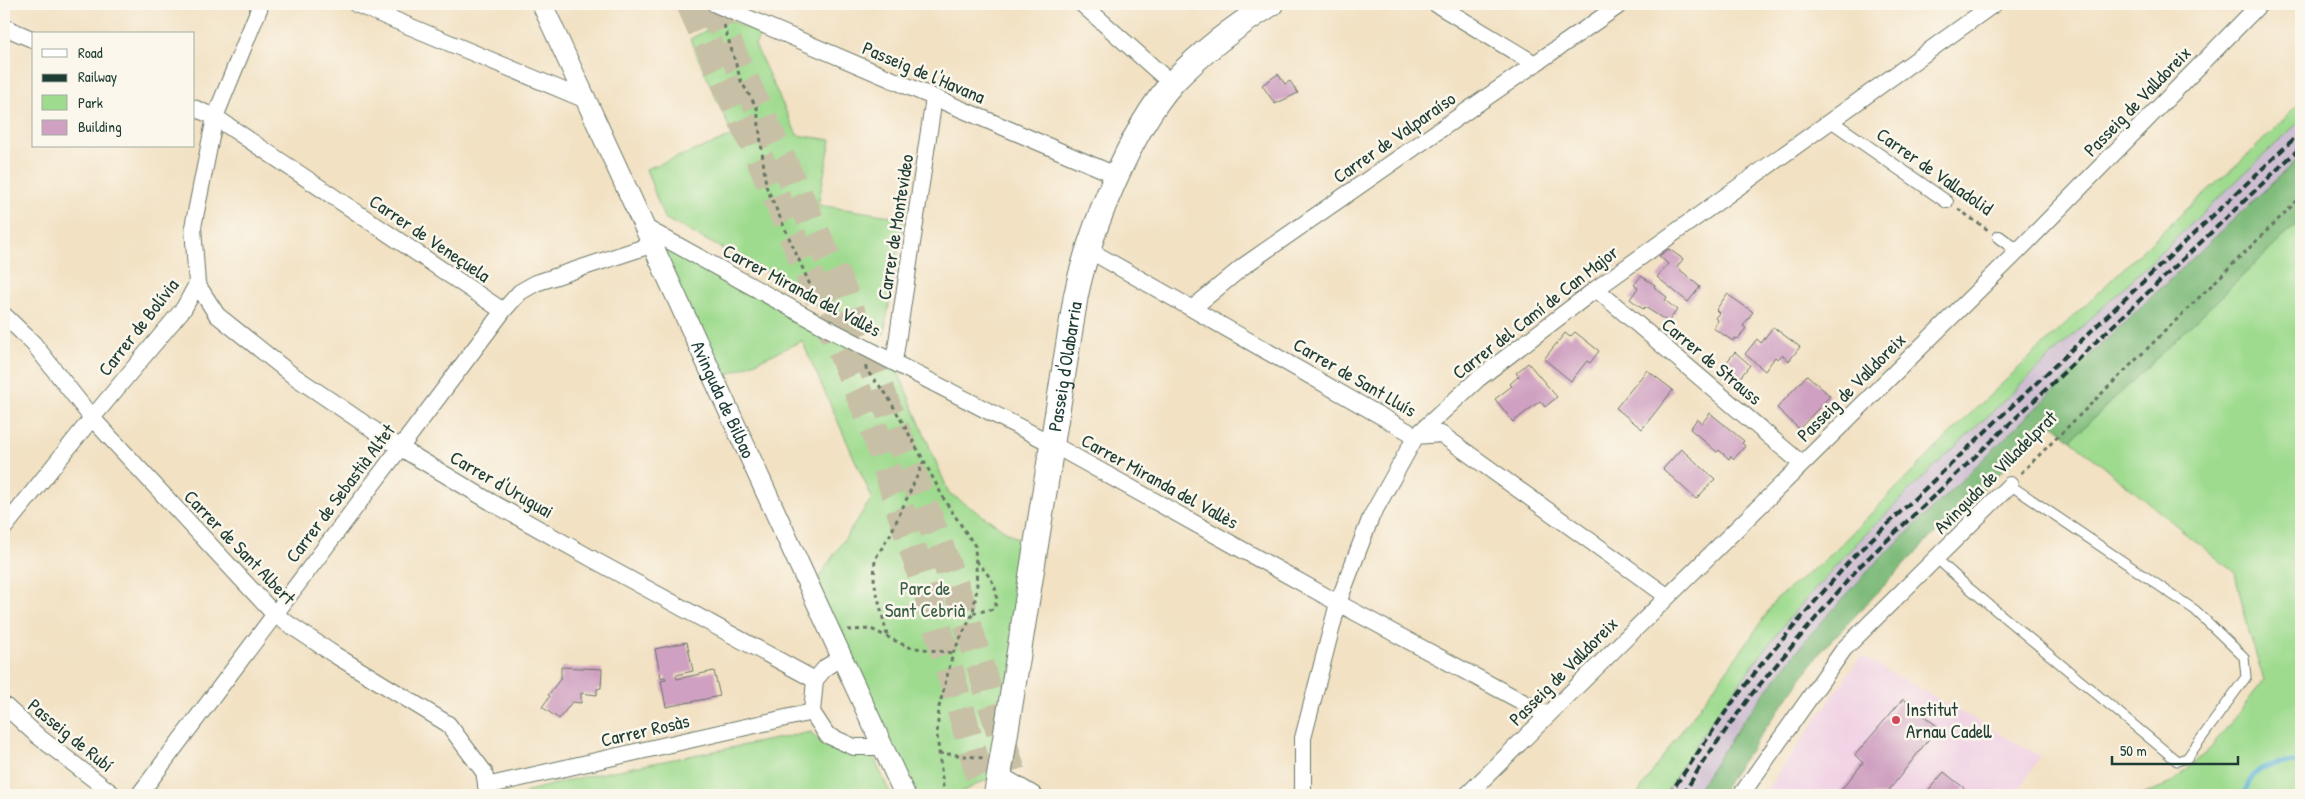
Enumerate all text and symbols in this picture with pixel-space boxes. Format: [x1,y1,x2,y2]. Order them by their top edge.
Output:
legend [32,32,195,148]
street label: Passeig de l'Havana [859,34,990,110]
street label: Passeig de Valldoreix [2078,40,2196,162]
text: Road [78,42,103,63]
text: Railway [78,66,117,87]
street label: Carrer de Valparaíso [1328,85,1461,189]
text: Park [78,92,103,113]
text: Building [78,116,122,137]
street label: Carrer de Valladolid [1872,121,1999,221]
street label: Carrer de Montevideo [871,152,919,302]
street label: Carrer de Veneçuela [364,188,496,288]
street label: Carrer Miranda del Vallès [718,237,886,343]
street label: Carrer del Camí de Can Major [1447,239,1624,385]
street label: Carrer de Bolívia [92,272,185,381]
street label: Passeig d'Olabarria [1041,299,1088,433]
street label: Carrer de Strauss [1656,311,1768,411]
street label: Passeig de Valldoreix [1791,327,1911,447]
street label: Carrer de Sant Lluís [1289,331,1421,423]
street label: Avinguda de Bilbao [685,337,762,462]
street label: Avinguda de Villadelprat [1928,404,2063,539]
street label: Carrer de Sebastià Altet [279,418,401,568]
street label: Carrer Miranda del Vallès [1077,427,1243,535]
street label: Carrer d'Uruguai [446,444,558,524]
street label: Carrer de Sant Albert [178,484,302,610]
park label: Parc de Sant Cebrià [885,575,966,623]
street label: Passeig de Valldoreix [1503,611,1623,731]
street label: Passeig de Rubí [23,692,119,778]
place label: Institut Arnau Cadell [1906,696,1992,744]
street label: Carrer Rosàs [598,707,692,753]
marker: Institut Arnau Cadell [1890,714,1902,726]
scale bar [2112,734,2239,766]
text: 50 m [2120,740,2147,761]

